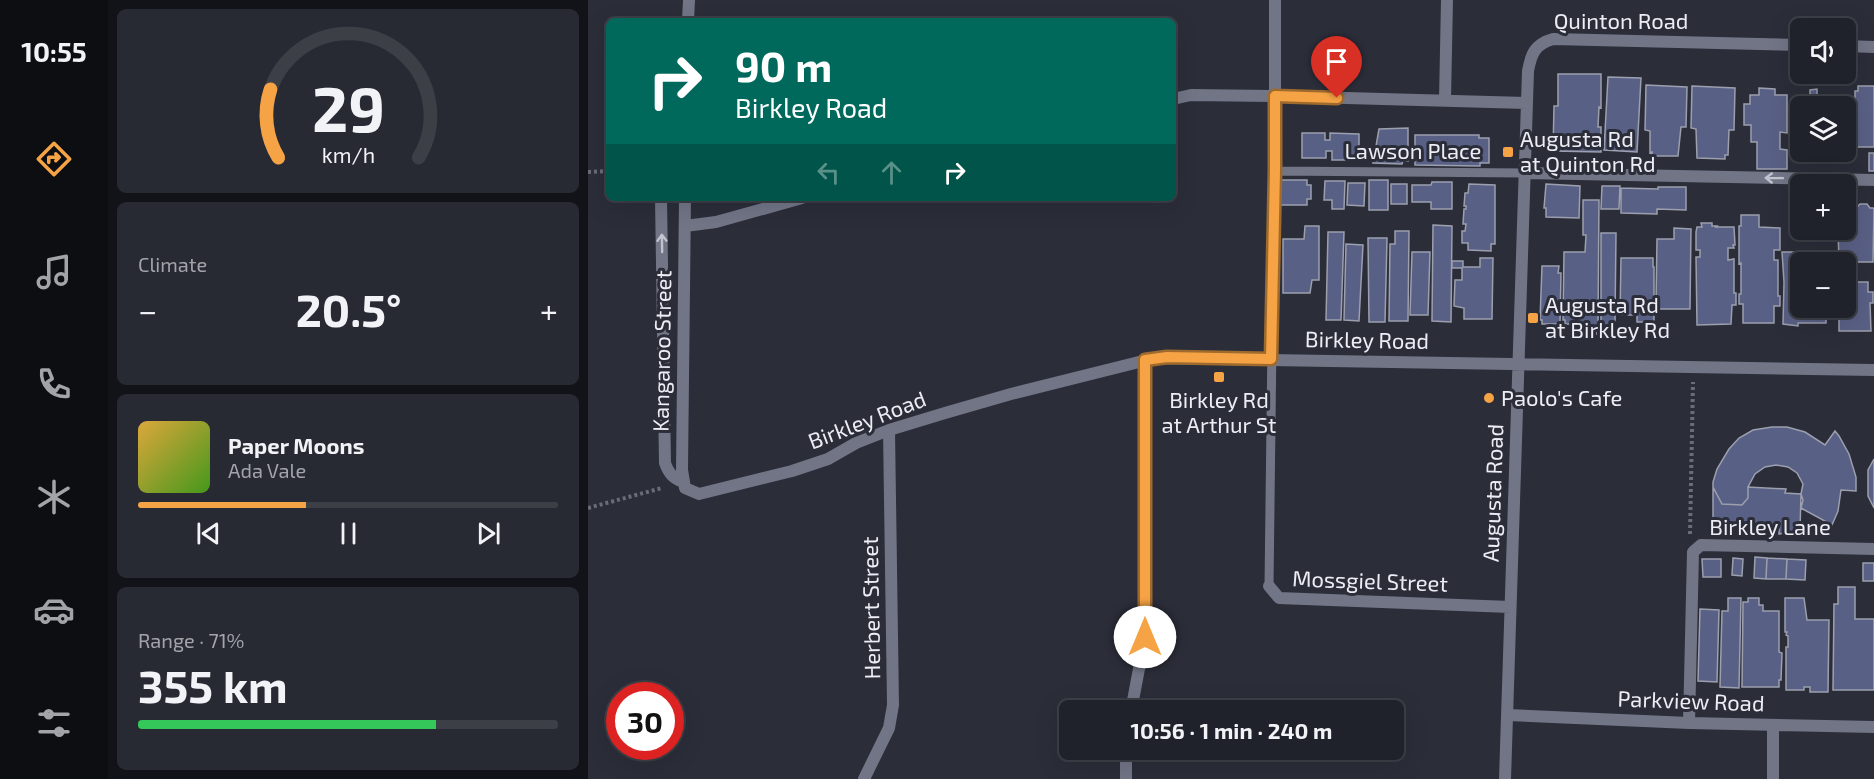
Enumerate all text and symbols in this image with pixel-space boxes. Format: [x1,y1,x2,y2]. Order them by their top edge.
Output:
street label: Quinton Road [1554,7,1688,34]
map controls [1790,18,1856,318]
button: sound [1790,18,1856,84]
text: 10:55 [21,35,87,67]
pin [1311,36,1362,98]
text: 90 m [735,40,832,90]
icon: right [636,42,714,120]
icon: arrive [1320,45,1353,78]
text: 29 [311,70,385,145]
text: Birkley Road [735,91,887,123]
button: layers [1790,96,1856,162]
place label: Augusta Rd at Quinton Rd [1520,125,1656,177]
street label: Lawson Place [1345,137,1481,163]
icon: directions [33,138,75,180]
text: km/h [321,142,375,167]
marker: Augusta Rd at Quinton Rd [1501,145,1515,159]
icon: left [812,156,845,189]
icon: ahead [875,156,908,189]
icon: right [938,156,971,189]
one-way arrow [1764,172,1784,184]
button: + [1790,174,1856,240]
one-way arrow [656,234,667,254]
icon: music [33,251,75,293]
text: Climate [138,252,207,276]
button: − [1790,252,1856,318]
street label: Kangaroo Street [647,270,675,432]
text: 20.5° [296,282,401,336]
text: − [138,290,157,330]
text: + [540,290,558,330]
place label: Augusta Rd at Birkley Rd [1545,291,1670,342]
marker: Augusta Rd at Birkley Rd [1526,311,1540,325]
street label: Birkley Road [1305,325,1429,353]
icon: phone [33,363,75,405]
marker: Birkley Rd at Arthur St [1212,370,1226,384]
place label: Paolo's Cafe [1501,384,1622,410]
street label: Birkley Road [804,385,929,453]
place label: Birkley Rd at Arthur St [1162,386,1276,437]
marker: Paolo's Cafe [1482,391,1496,405]
street label: Augusta Road [1477,423,1507,563]
text: Paper Moons [228,432,364,458]
text: Ada Vale [228,458,306,482]
icon: climate [33,476,75,518]
street label: Birkley Lane [1709,513,1831,539]
icon: previous [192,517,225,550]
icon: pause [332,517,365,550]
icon: next [472,517,505,550]
street label: Herbert Street [856,536,884,680]
street label: Mossgiel Street [1292,564,1448,596]
icon: car [33,589,75,631]
position arrow [1113,605,1177,669]
text: Range · 71% [138,628,245,652]
text: 355 km [138,658,288,712]
speed limit sign: 30 [606,682,684,760]
street label: Parkview Road [1617,684,1765,716]
icon: filters [33,702,75,744]
text: 10:56 · 1 min · 240 m [1131,717,1332,743]

